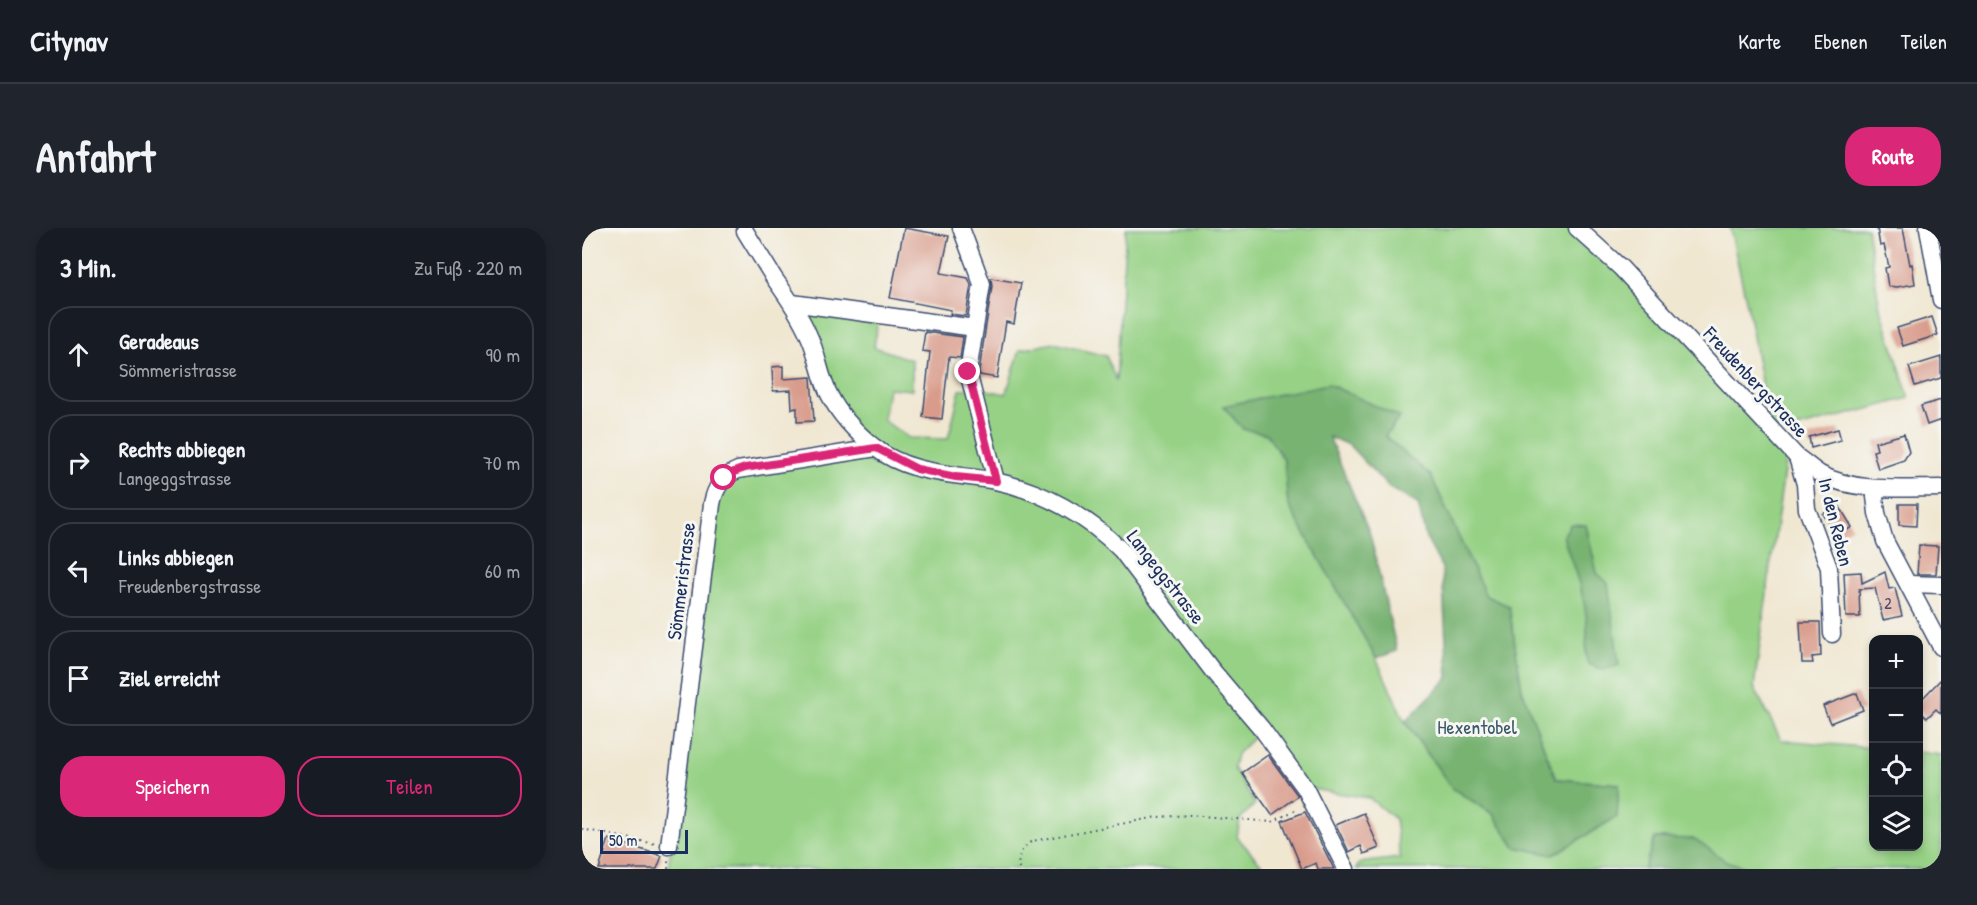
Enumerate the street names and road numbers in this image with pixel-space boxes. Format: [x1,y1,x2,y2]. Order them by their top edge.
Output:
street label: Freudenbergstrasse [1697,320,1815,443]
street label: In den Reben [1812,475,1860,569]
street label: Sömmeristrasse [660,521,701,641]
street label: Langeggstrasse [1121,524,1212,629]

